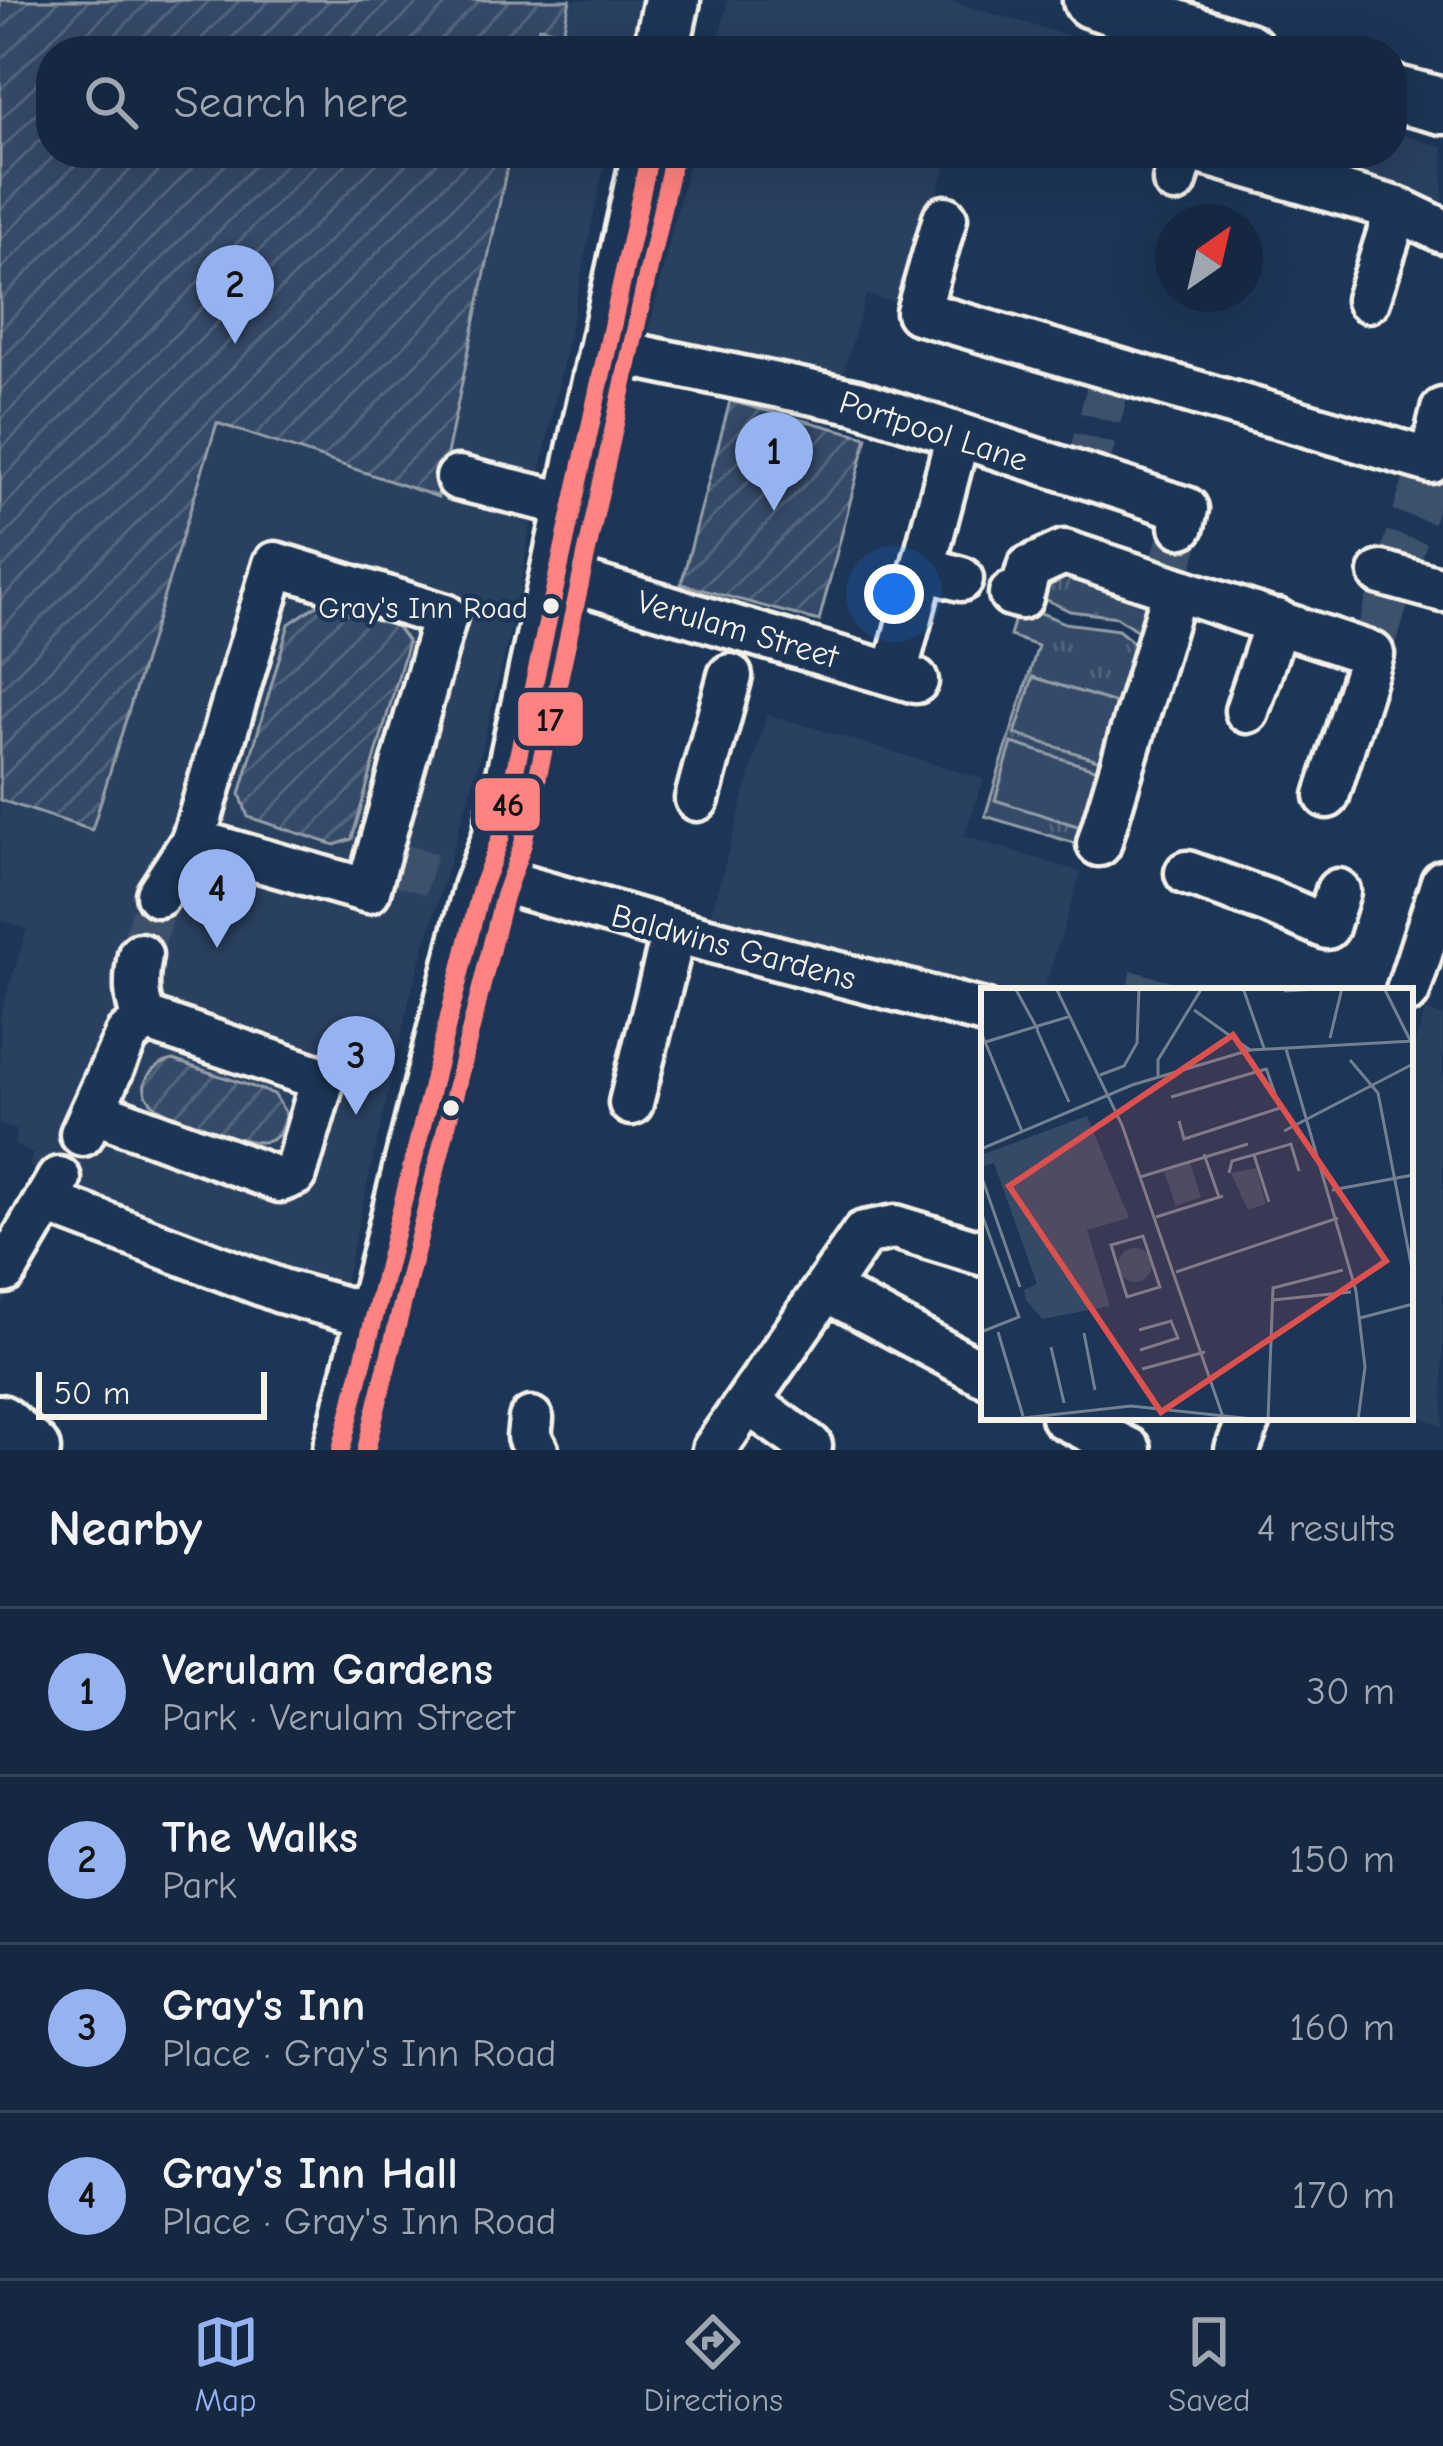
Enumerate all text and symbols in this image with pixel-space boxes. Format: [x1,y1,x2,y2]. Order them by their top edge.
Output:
search box [36,36,1407,168]
icon: search [78,69,144,135]
text: Search here [174,76,408,128]
north arrow [1155,204,1263,312]
pin: 2 [196,245,274,344]
street label: Portpool Lane [835,383,1033,479]
pin: 1 [735,412,813,511]
your location [864,564,924,624]
street label: Verulam Street [633,582,844,676]
place label: Gray's Inn Road [318,591,528,626]
marker: Gray's Inn Road [540,595,562,617]
line badge: 17 [516,690,585,748]
text: 17 [536,701,564,739]
line badge: 46 [473,776,542,833]
text: 46 [492,786,524,824]
pin: 4 [178,849,256,948]
street label: Baldwins Gardens [608,896,860,998]
inset map [981,988,1413,1420]
pin: 3 [317,1016,395,1115]
unlabelled marker [440,1097,462,1119]
scale bar [36,1366,267,1419]
text: 50 m [54,1374,130,1412]
text: Nearby [48,1499,202,1558]
text: 4 results [1257,1506,1395,1551]
text: Verulam Gardens [162,1643,493,1695]
text: 1 [79,1669,95,1714]
text: 30 m [1306,1669,1395,1714]
text: Park · Verulam Street [162,1695,515,1740]
text: The Walks [162,1811,358,1863]
text: 2 [77,1837,97,1882]
text: 150 m [1289,1837,1395,1882]
text: Park [162,1863,237,1908]
text: Gray's Inn [162,1979,366,2031]
text: 3 [77,2005,97,2050]
text: 160 m [1289,2005,1395,2050]
text: Place · Gray's Inn Road [162,2031,557,2076]
text: Gray's Inn Hall [162,2147,458,2199]
text: 4 [78,2173,96,2218]
text: 170 m [1292,2173,1395,2218]
text: Place · Gray's Inn Road [162,2199,557,2244]
tab: Map [193,2309,259,2419]
tab: Directions [644,2309,783,2419]
tab: Saved [1168,2309,1250,2419]

